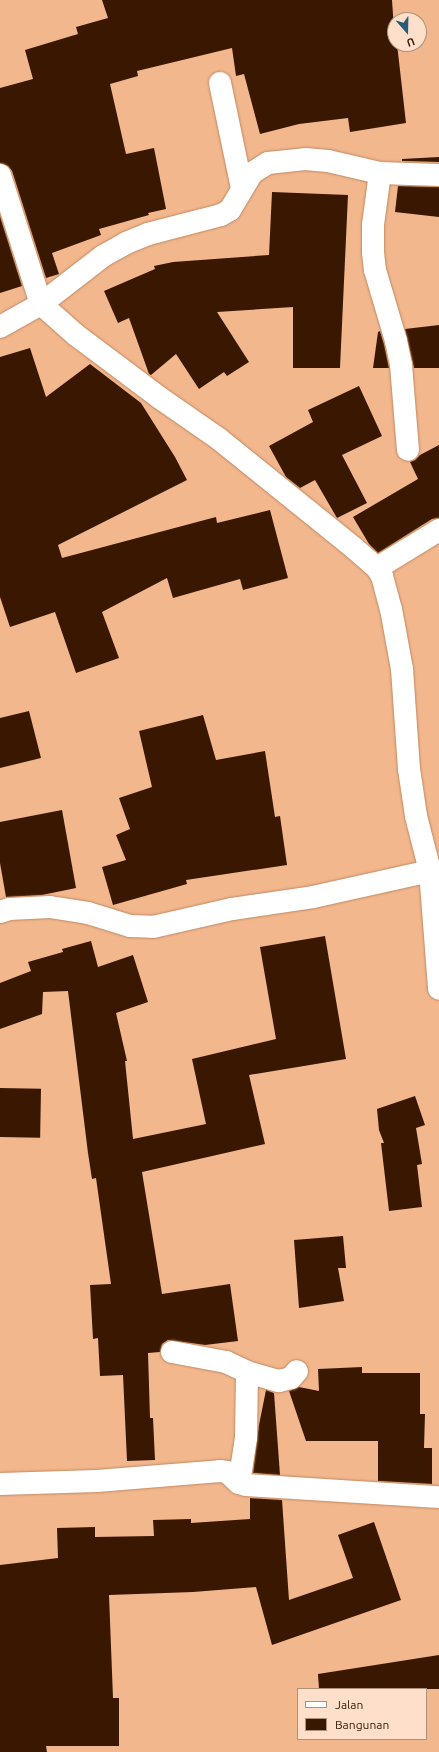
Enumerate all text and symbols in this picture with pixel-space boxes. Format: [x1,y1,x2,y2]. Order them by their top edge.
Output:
north arrow [387,12,427,52]
text: U [405,35,416,49]
legend [297,1688,427,1740]
text: Jalan [335,1698,363,1711]
text: Bangunan [335,1718,389,1731]

